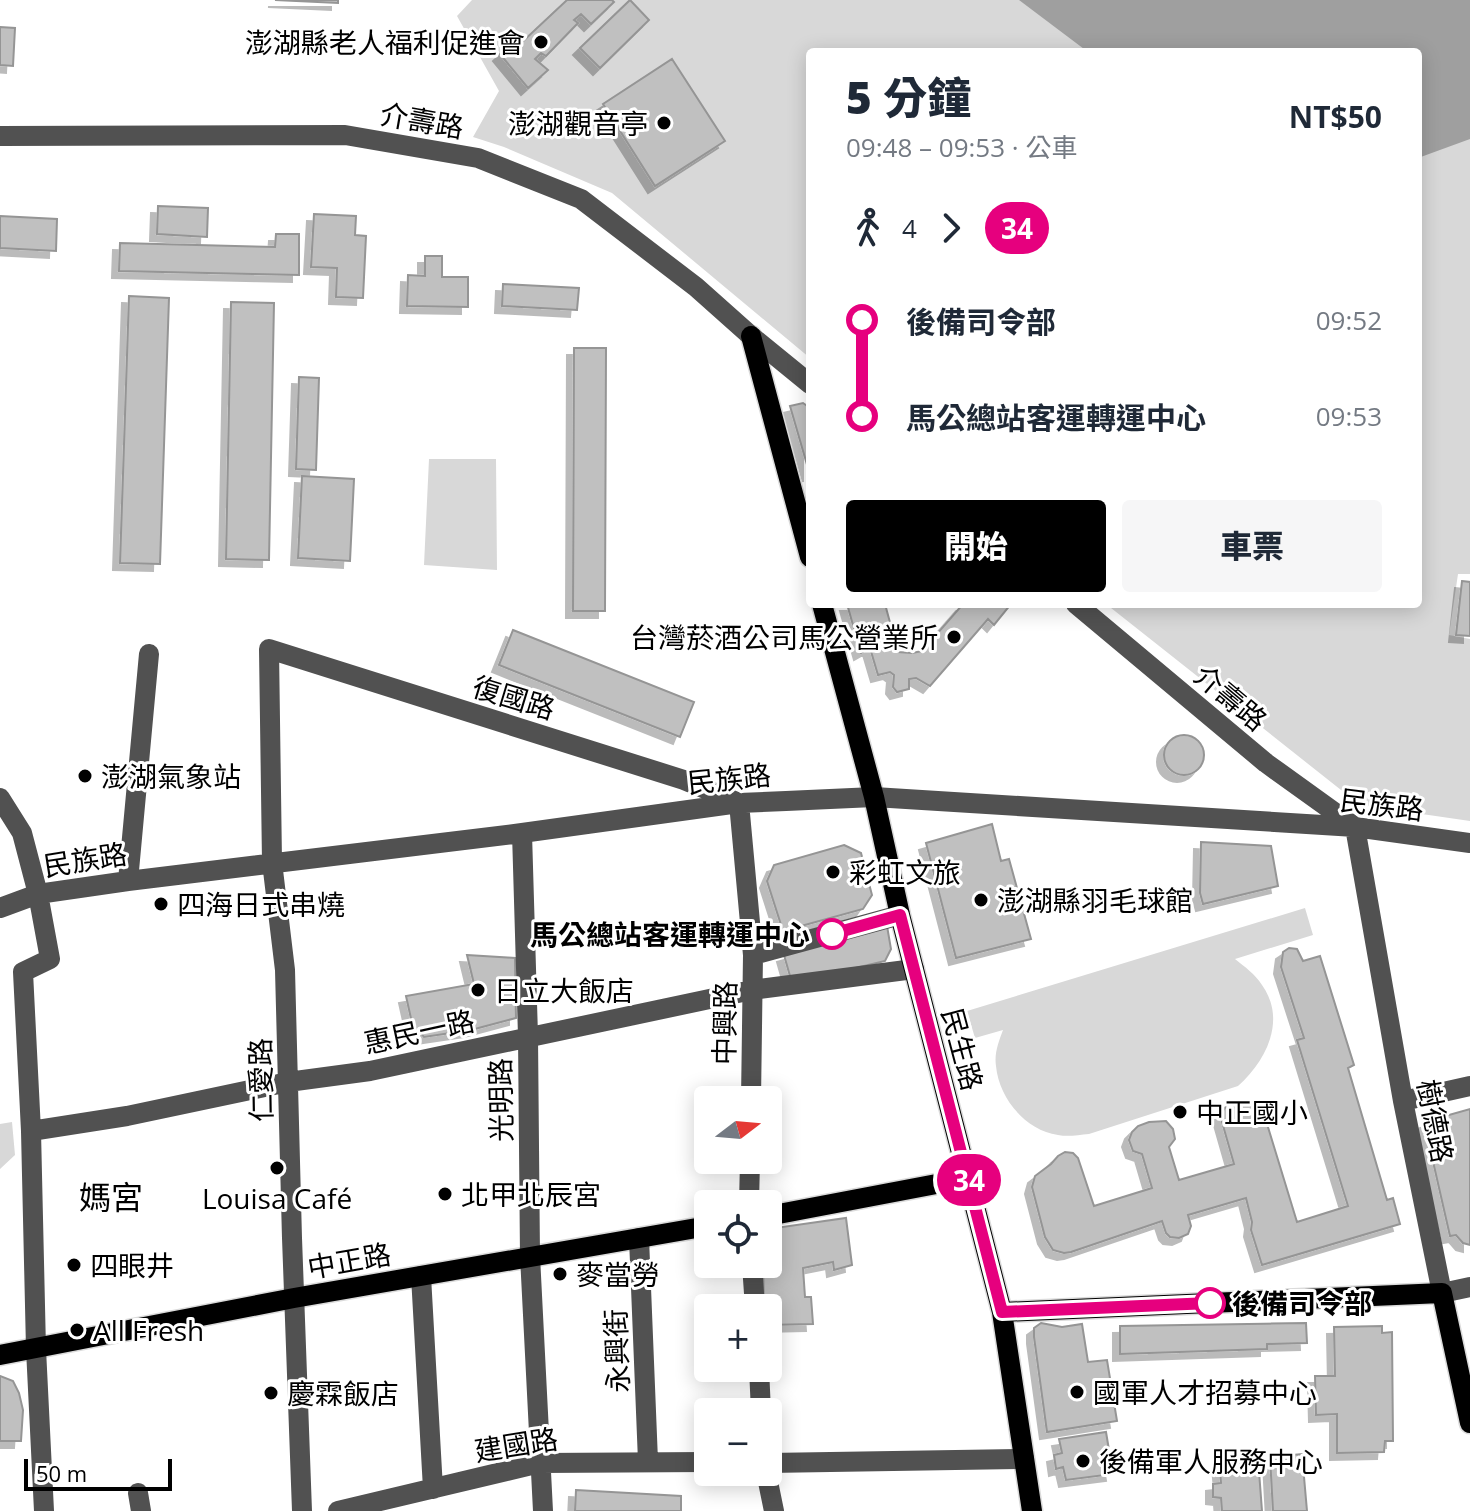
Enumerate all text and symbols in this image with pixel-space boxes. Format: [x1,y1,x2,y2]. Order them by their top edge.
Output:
place label: 澎湖縣老人福利促進會 [245,23,525,61]
marker: 澎湖縣老人福利促進會 [532,33,550,51]
text: 5 分鐘 [846,67,971,127]
street label: 介壽路 [377,94,467,146]
text: NT$50 [1289,96,1382,137]
place label: 澎湖觀音亭 [508,104,648,142]
marker: 澎湖觀音亭 [655,114,673,132]
text: 09:48 – 09:53 · 公車 [846,129,1077,165]
icon: walk [846,206,890,250]
icon: forward [929,206,973,250]
text: 34 [1001,209,1033,247]
text: 4 [902,210,917,246]
text: 後備司令部 [906,301,1056,342]
text: 09:52 [1316,302,1382,338]
text: 馬公總站客運轉運中心 [906,397,1206,438]
text: 09:53 [1316,398,1382,434]
button: 開始 [846,500,1106,592]
button: 車票 [1122,500,1382,592]
place label: 台灣菸酒公司馬公營業所 [630,618,938,656]
marker: 台灣菸酒公司馬公營業所 [945,628,963,646]
street label: 介壽路 [1187,655,1275,739]
street label: 復國路 [468,667,560,727]
street label: 民族路 [685,755,773,801]
place label: 澎湖氣象站 [101,757,241,795]
marker: 澎湖氣象站 [76,767,94,785]
street label: 民族路 [1338,780,1426,828]
street label: 民族路 [41,834,129,884]
place label: 彩虹文旅 [849,853,961,891]
marker: 彩虹文旅 [824,863,842,881]
place label: 澎湖縣羽毛球館 [997,881,1193,919]
place label: 四海日式串燒 [177,885,345,923]
marker: 澎湖縣羽毛球館 [972,891,990,909]
marker: 四海日式串燒 [152,895,170,913]
place label: 馬公總站客運轉運中心 [530,915,810,953]
marker: 馬公總站客運轉運中心 [817,919,847,949]
place label: 日立大飯店 [494,971,634,1009]
marker: 日立大飯店 [469,981,487,999]
street label: 中興路 [704,981,744,1065]
street label: 惠民一路 [360,1001,478,1061]
street label: 民生路 [934,1004,992,1094]
street label: 仁愛路 [240,1038,280,1122]
street label: 光明路 [480,1058,520,1142]
street label: 樹德路 [1409,1076,1463,1166]
north arrow [694,1086,782,1174]
map controls [694,1086,782,1486]
place label: 中正國小 [1196,1093,1308,1131]
marker: 中正國小 [1171,1103,1189,1121]
line badge: 34 [933,1154,1005,1206]
marker: Louisa Café [268,1159,286,1177]
text: 34 [953,1161,985,1199]
district label: 媽宮 [79,1175,143,1218]
place label: 北甲北辰宮 [461,1175,601,1213]
place label: Louisa Café [202,1179,352,1217]
marker: 北甲北辰宮 [436,1185,454,1203]
button: locate [694,1190,782,1278]
street label: 中正路 [304,1234,394,1286]
place label: 四眼井 [90,1246,174,1284]
place label: 麥當勞 [576,1255,660,1293]
marker: 四眼井 [65,1256,83,1274]
marker: 麥當勞 [551,1265,569,1283]
place label: 後備司令部 [1232,1284,1372,1322]
marker: 後備司令部 [1195,1288,1225,1318]
button: + [694,1294,782,1382]
street label: 永興街 [596,1308,636,1394]
place label: All Fresh [93,1311,204,1349]
marker: All Fresh [68,1321,86,1339]
place label: 國軍人才招募中心 [1093,1373,1317,1411]
place label: 慶霖飯店 [287,1374,399,1412]
marker: 國軍人才招募中心 [1068,1383,1086,1401]
marker: 慶霖飯店 [262,1384,280,1402]
button: − [694,1398,782,1486]
street label: 建國路 [472,1419,560,1469]
place label: 後備軍人服務中心 [1099,1442,1323,1480]
marker: 後備軍人服務中心 [1074,1452,1092,1470]
scale bar [24,1455,172,1491]
text: 50 m [36,1458,87,1488]

